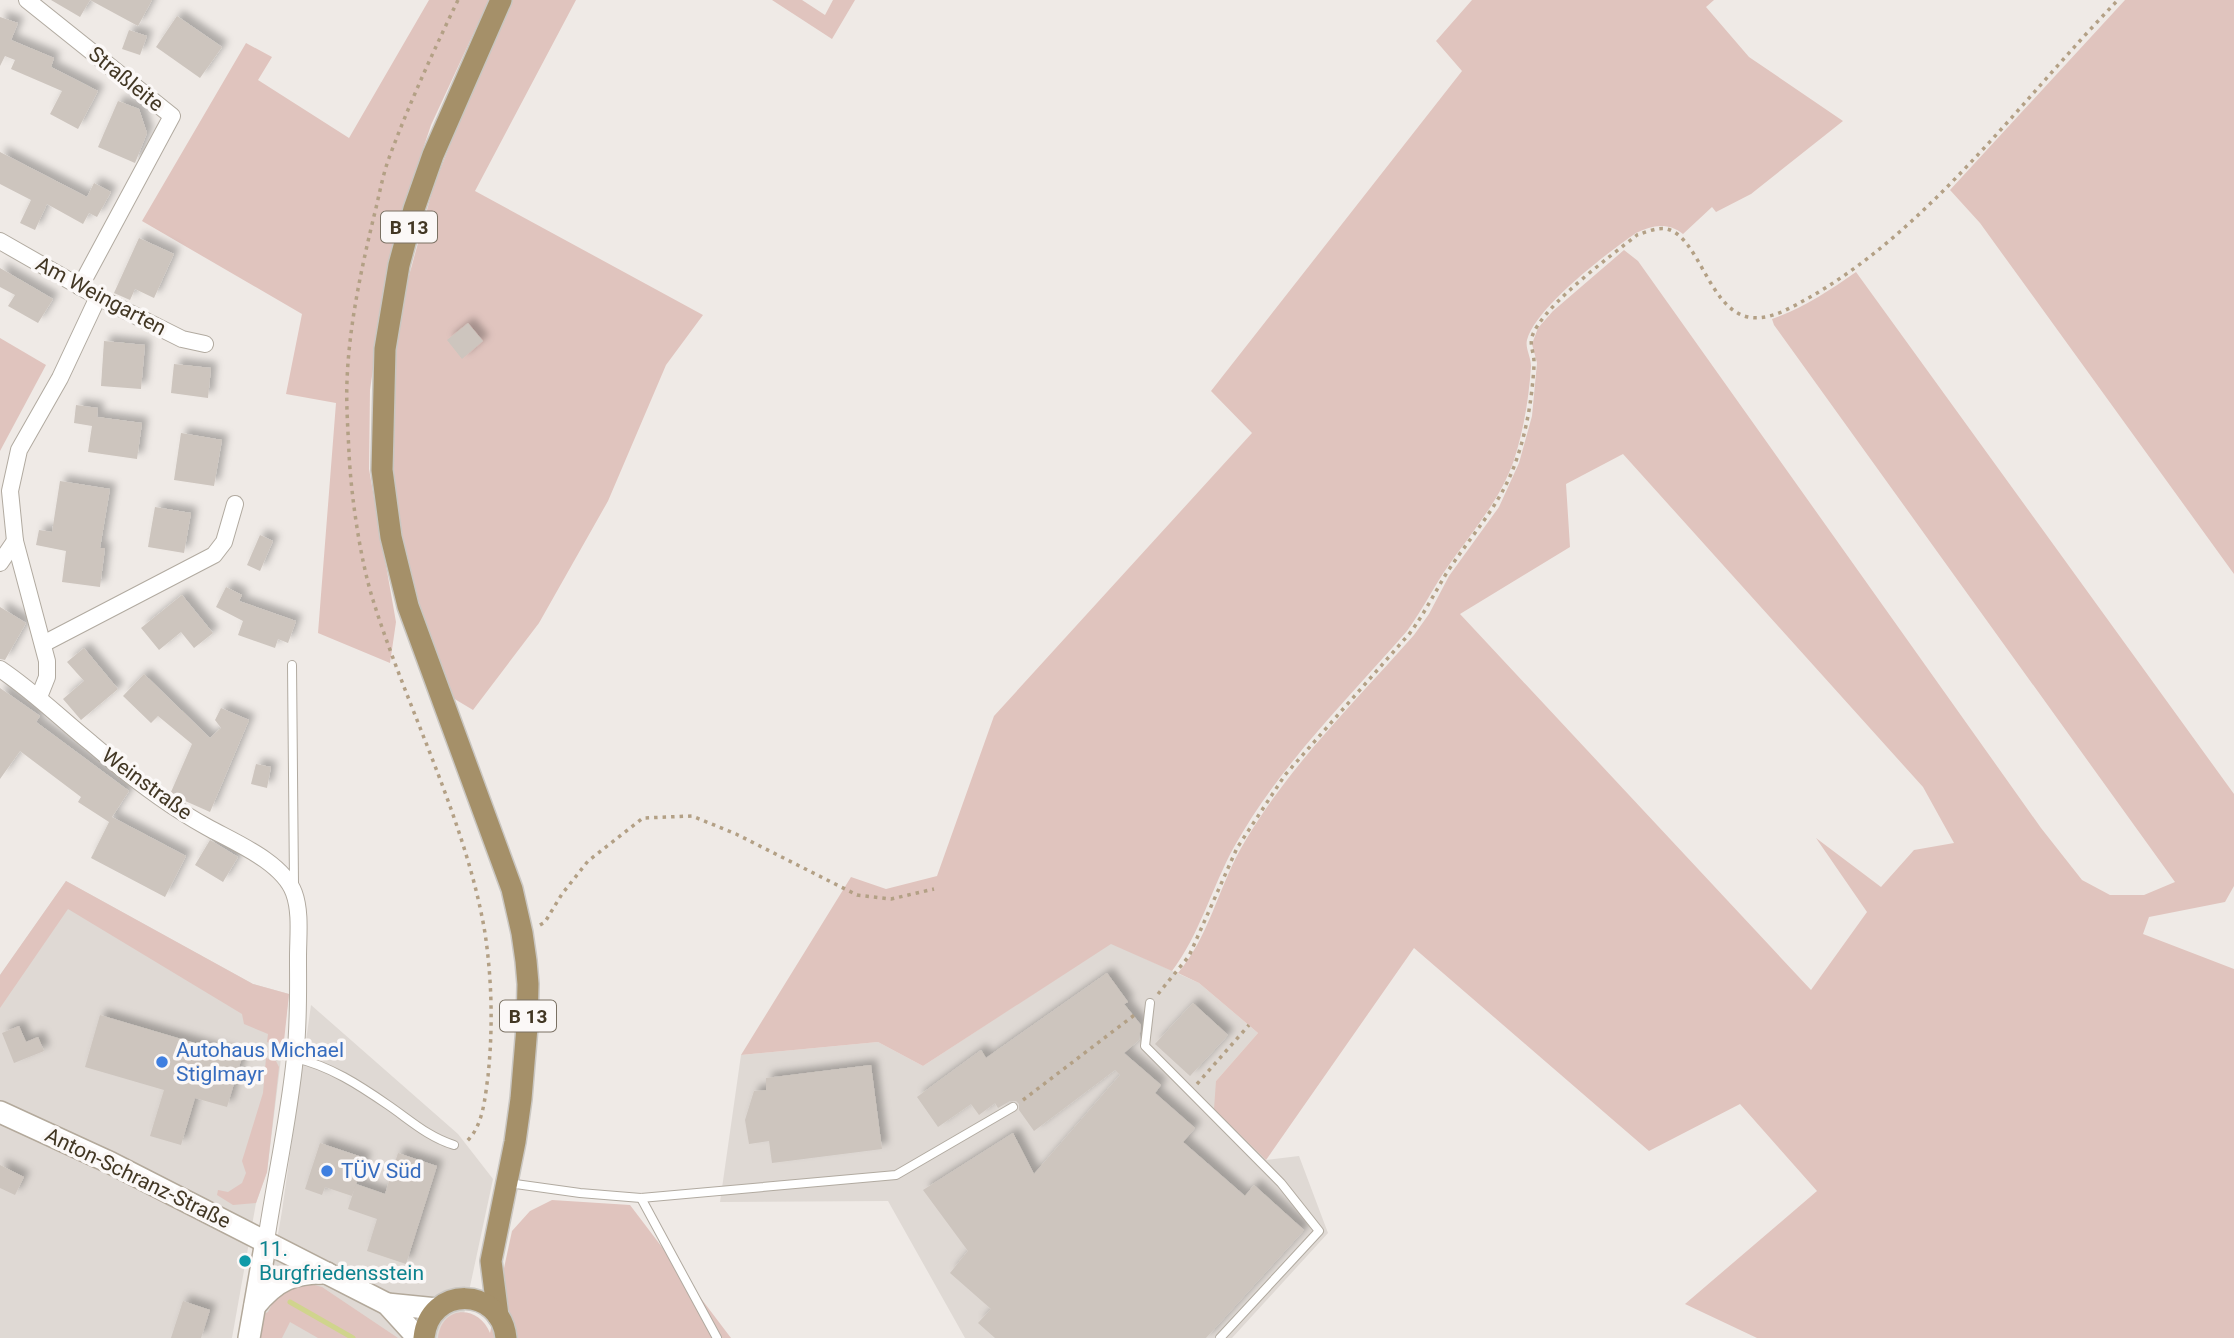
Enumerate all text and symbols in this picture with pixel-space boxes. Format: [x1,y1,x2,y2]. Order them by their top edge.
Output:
street label: Straßleite [84,42,168,116]
road number: B 13 [381,212,437,243]
street label: Am Weingarten [32,252,170,340]
street label: Weinstraße [97,743,197,825]
road number: B 13 [500,1000,556,1032]
place label: Autohaus Michael Stiglmayr [176,1038,344,1086]
marker: Autohaus Michael Stiglmayr [154,1054,170,1070]
street label: Anton-Schranz-Straße [41,1123,235,1233]
place label: TÜV Süd [341,1159,422,1183]
marker: TÜV Süd [319,1163,335,1179]
place label: 11. Burgfriedensstein [259,1237,424,1285]
marker: 11. Burgfriedensstein [237,1253,253,1269]

